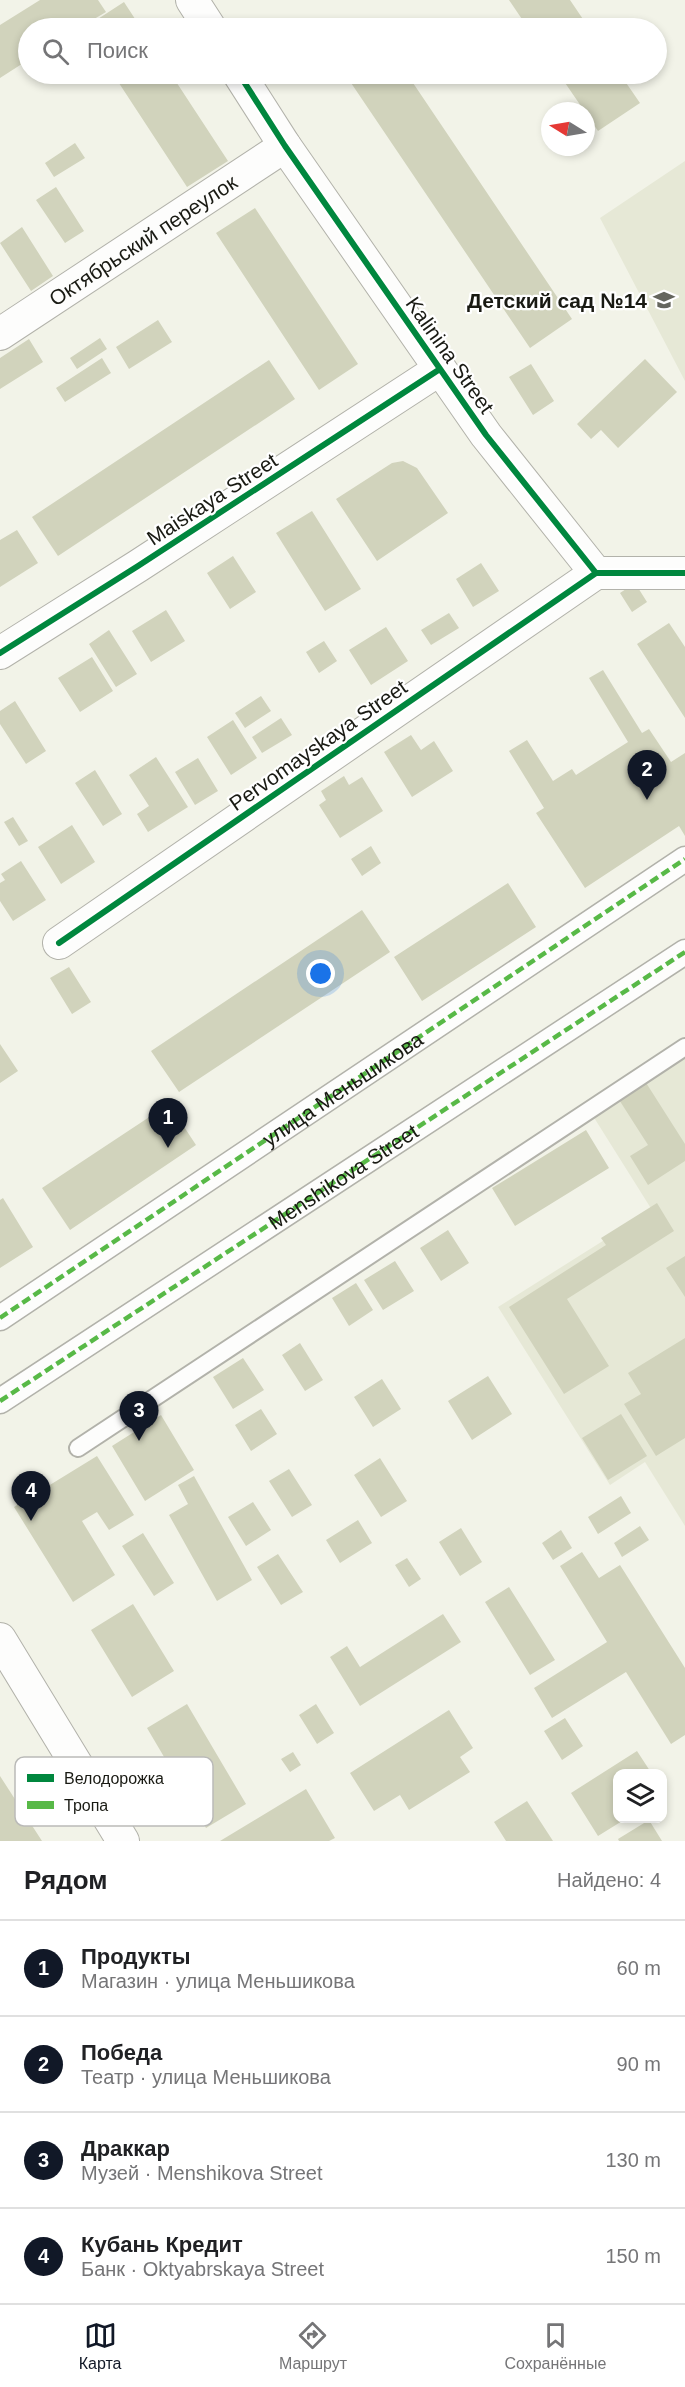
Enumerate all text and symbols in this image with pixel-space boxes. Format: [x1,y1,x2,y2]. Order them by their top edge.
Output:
search box [18,18,667,84]
icon: search [39,35,72,68]
text: Поиск [87,38,148,63]
north arrow [541,102,595,156]
street label: Октябрьский переулок [45,169,242,310]
school or university icon: Детский сад №14 [652,288,676,312]
place label: Детский сад №14 [467,289,647,312]
street label: Kalinina Street [401,292,499,418]
street label: Maiskaya Street [143,448,282,550]
street label: Pervomayskaya Street [225,675,411,815]
pin: 2 [628,750,666,800]
your location [306,959,335,988]
street label: улица Меньшикова [258,1027,427,1151]
pin: 1 [148,1098,188,1148]
street label: Menshikova Street [264,1119,422,1234]
pin: 3 [120,1392,158,1441]
pin: 4 [12,1472,51,1521]
legend [15,1757,213,1826]
map controls [613,1769,667,1823]
button: layers [613,1769,667,1823]
text: Велодорожка [64,1770,164,1787]
text: Тропа [64,1797,108,1814]
text: Рядом [24,1865,107,1895]
text: Найдено: 4 [557,1869,661,1891]
text: Продукты [81,1944,190,1969]
text: 1 [38,1957,49,1979]
text: 60 m [617,1957,661,1979]
text: Магазин · улица Меньшикова [81,1970,355,1992]
text: Победа [81,2040,162,2065]
text: 2 [38,2053,49,2075]
text: 90 m [617,2053,661,2075]
text: Театр · улица Меньшикова [81,2066,331,2088]
text: Драккар [81,2136,170,2161]
text: 3 [38,2149,49,2171]
text: 130 m [605,2149,661,2171]
text: Музей · Menshikova Street [81,2162,323,2184]
text: Кубань Кредит [81,2232,243,2257]
text: 4 [38,2245,49,2267]
text: 150 m [605,2245,661,2267]
text: Банк · Oktyabrskaya Street [81,2258,324,2280]
tab: Карта [79,2319,122,2373]
tab: Маршрут [279,2319,347,2373]
tab: Сохранённые [504,2319,606,2373]

